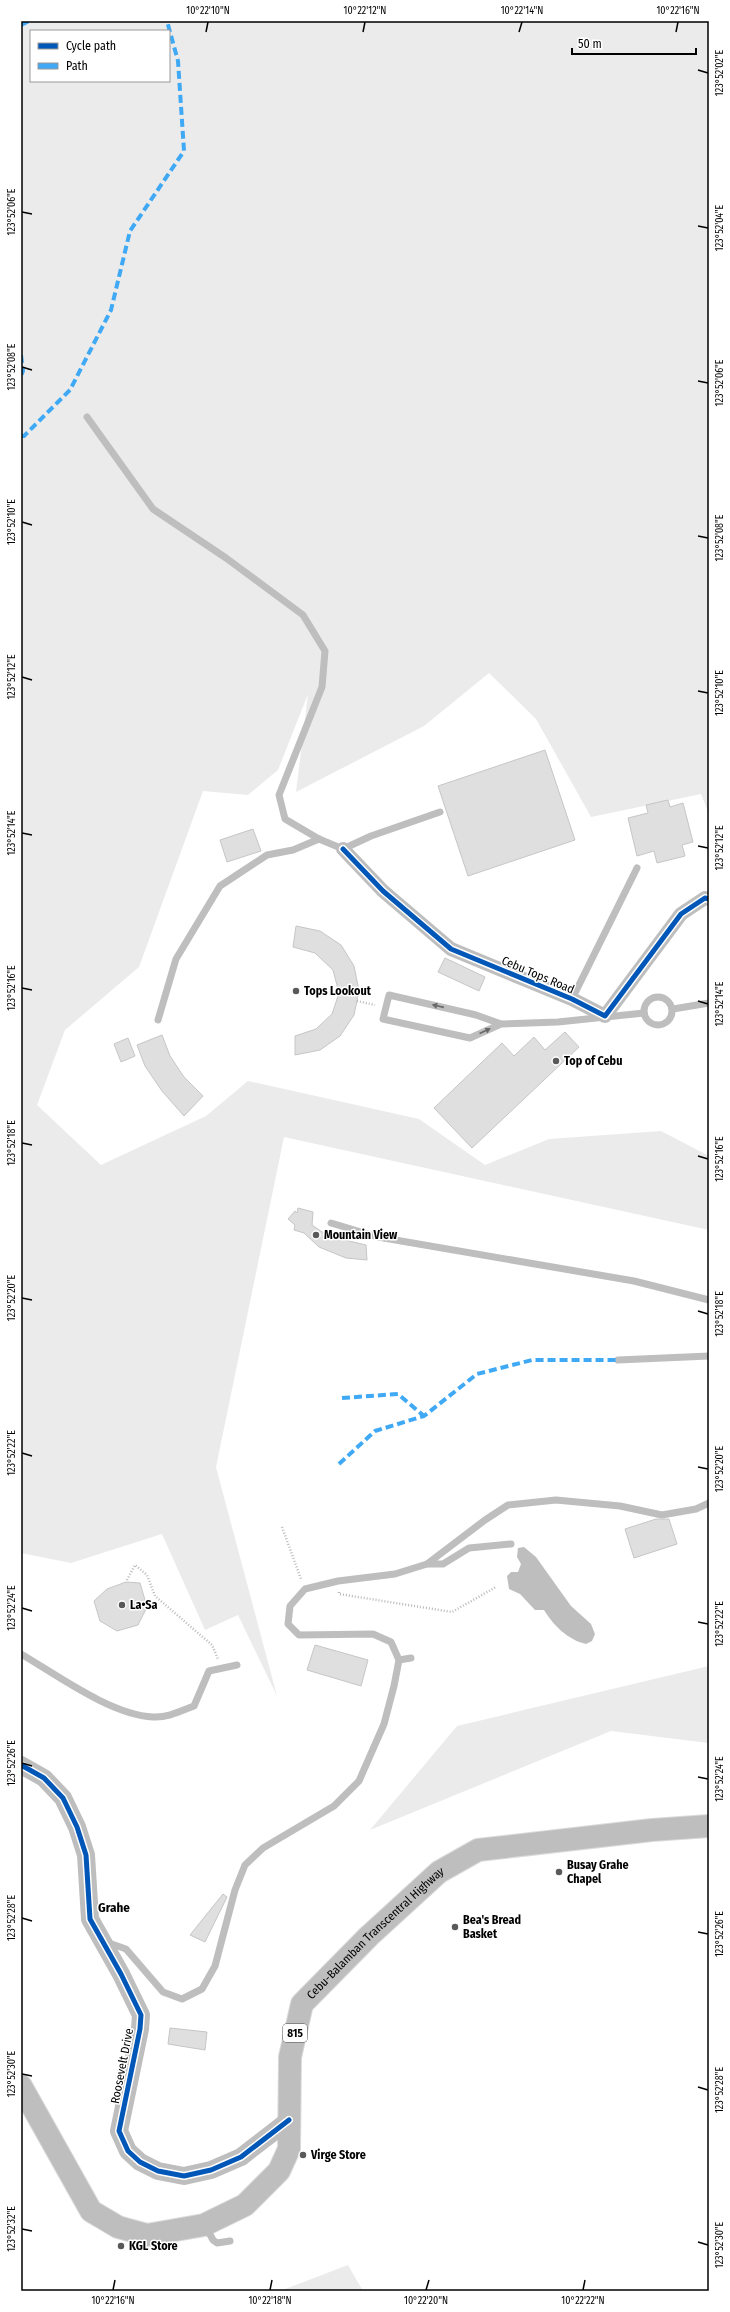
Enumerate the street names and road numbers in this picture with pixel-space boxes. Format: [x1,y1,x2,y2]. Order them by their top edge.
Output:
street label: Cebu Tops Road [500,953,576,997]
street label: Cebu-Balamban Transcentral Highway [304,1863,447,2002]
road number: 815 [283,2024,307,2042]
street label: Roosevelt Drive [108,2027,136,2105]

